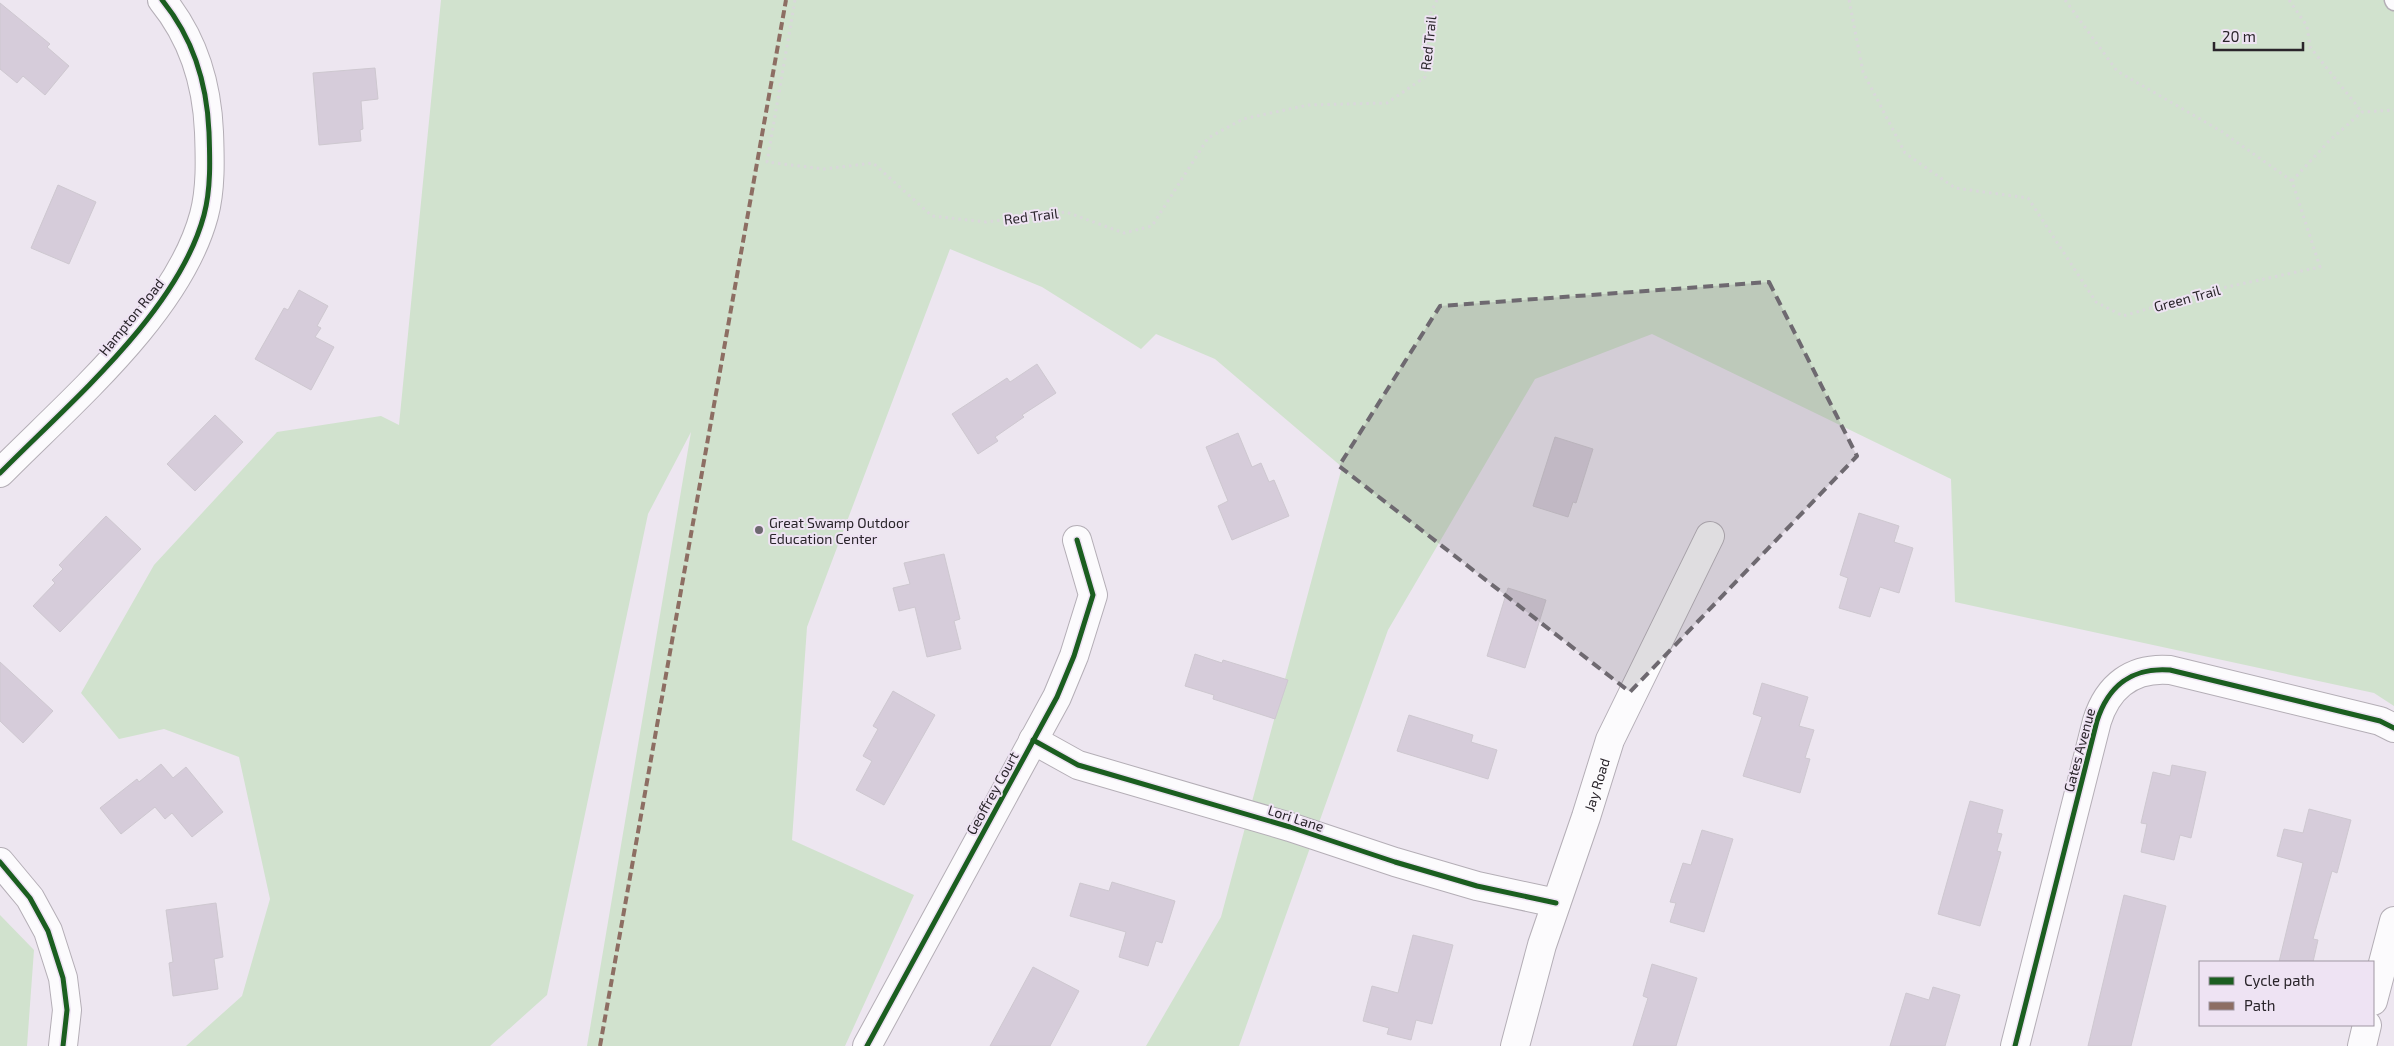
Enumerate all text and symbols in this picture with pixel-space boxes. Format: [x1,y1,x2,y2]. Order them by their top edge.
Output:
street label: Red Trail [1417,14,1439,71]
scale bar [2214,20,2303,52]
text: 20 m [2222,27,2256,45]
street label: Red Trail [1003,204,1060,228]
street label: Hampton Road [95,275,167,359]
street label: Green Trail [2152,281,2223,315]
place label: Great Swamp Outdoor Education Center [769,514,910,547]
marker: Great Swamp Outdoor Education Center [753,524,765,536]
street label: Gates Avenue [2060,706,2098,794]
street label: Geoffrey Court [962,749,1022,837]
street label: Jay Road [1580,756,1612,813]
street label: Lori Lane [1266,801,1326,835]
legend [2199,961,2374,1026]
text: Cycle path [2244,971,2315,989]
text: Path [2244,996,2275,1014]

